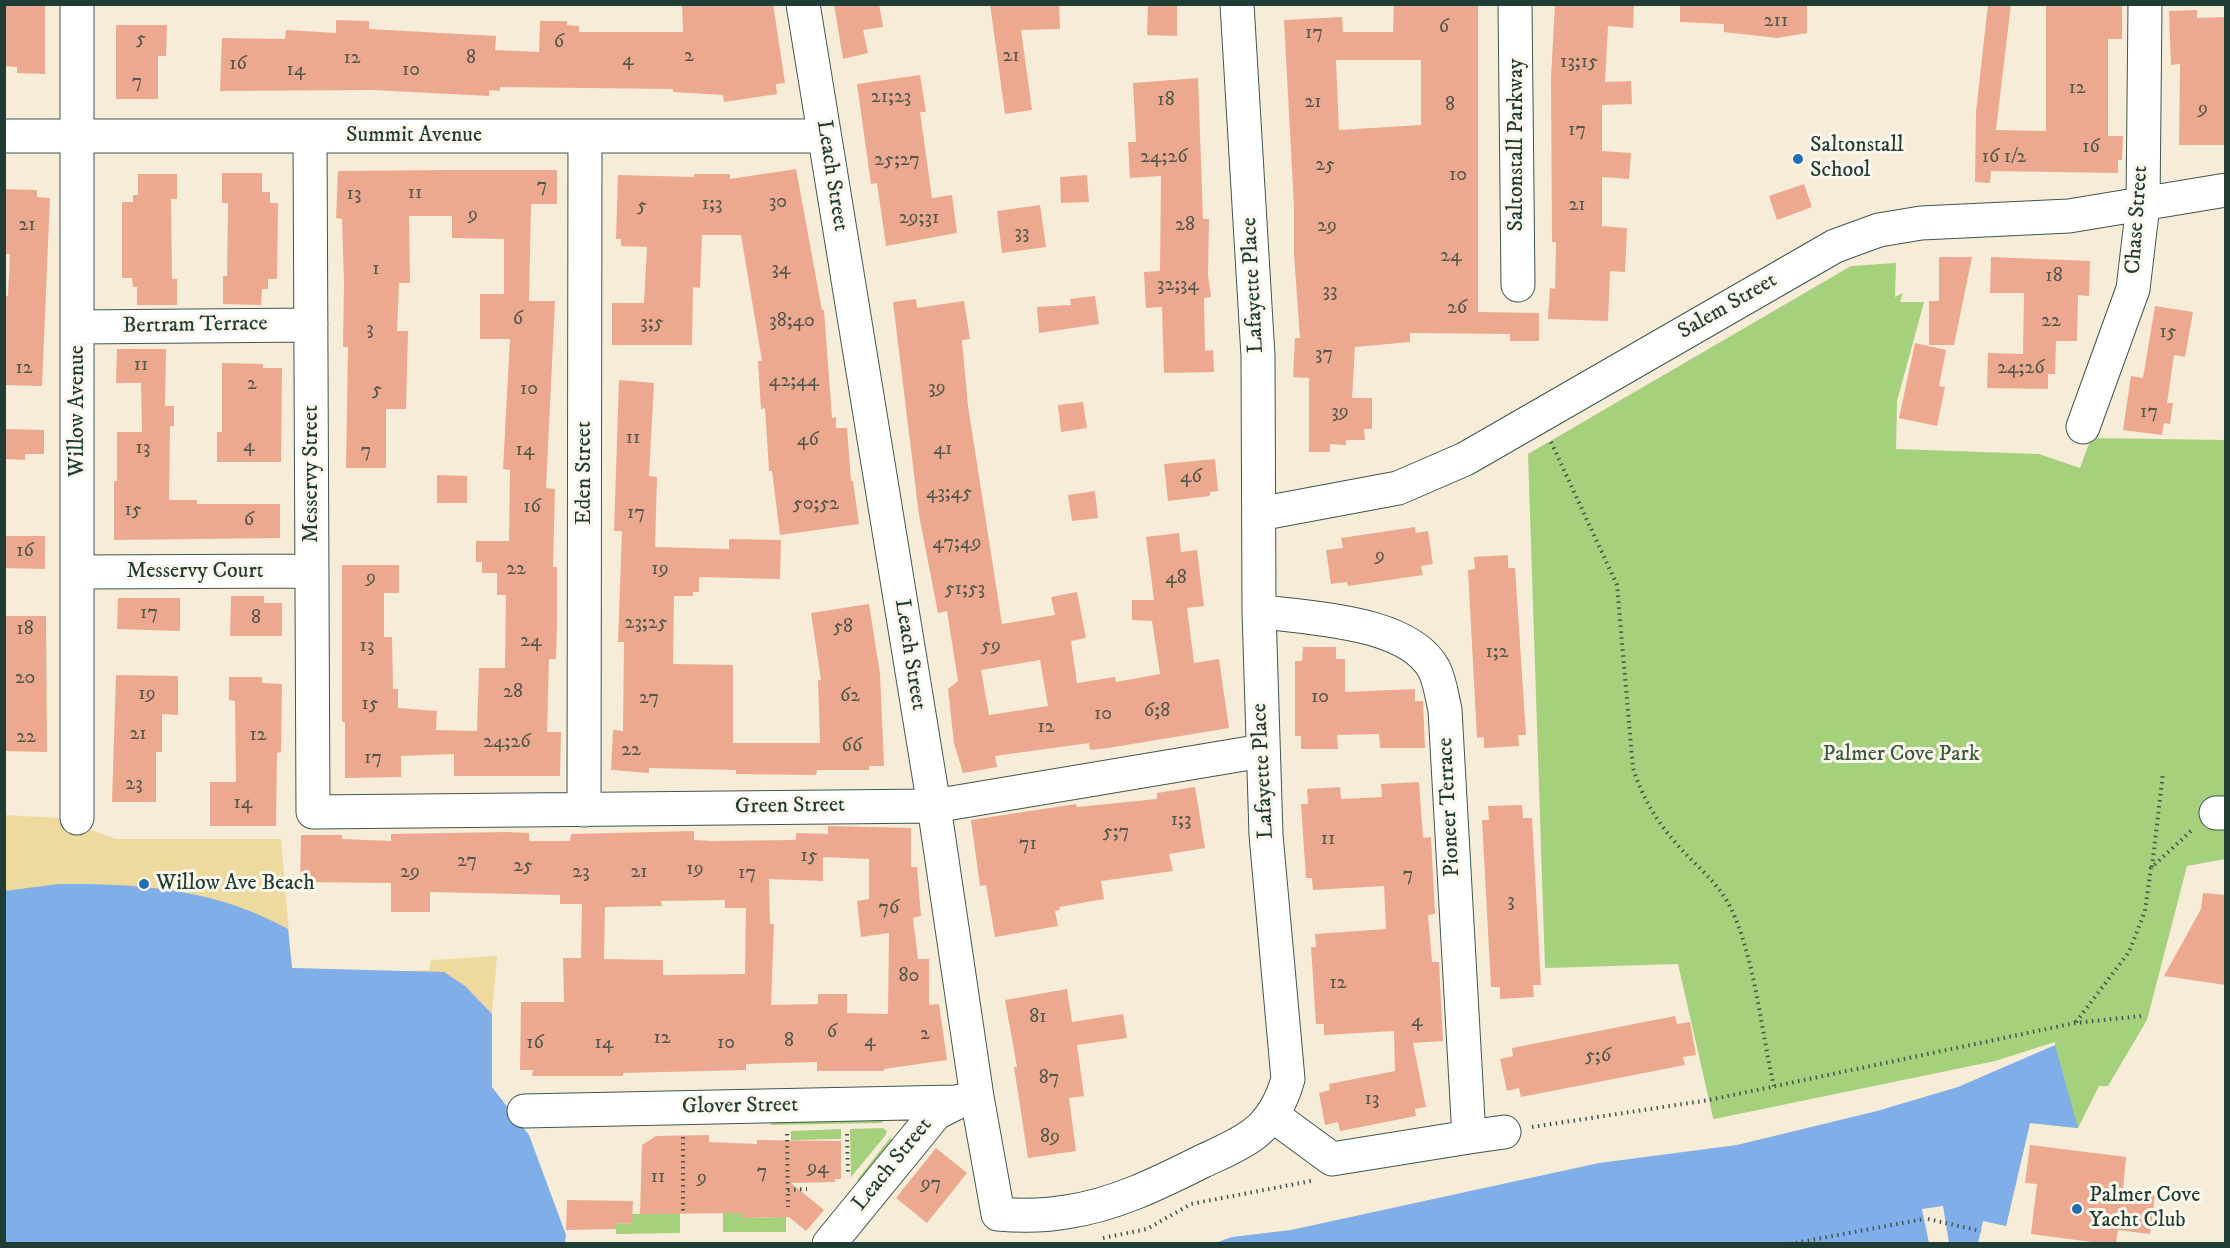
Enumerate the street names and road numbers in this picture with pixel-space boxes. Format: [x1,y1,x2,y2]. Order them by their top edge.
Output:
street label: Saltonstall Parkway [1504,58,1530,232]
street label: Leach Street [809,119,853,233]
street label: Summit Avenue [346,123,482,149]
street label: Chase Street [2121,165,2155,275]
street label: Lafayette Place [1237,216,1271,354]
street label: Salem Street [1674,268,1782,346]
street label: Bertram Terrace [122,312,268,340]
street label: Willow Avenue [65,345,91,477]
street label: Messervy Street [299,405,325,543]
street label: Eden Street [572,421,598,525]
street label: Messervy Court [126,559,264,585]
street label: Leach Street [887,598,931,712]
street label: Lafayette Place [1247,702,1281,840]
street label: Pioneer Terrace [1433,737,1467,877]
street label: Green Street [735,793,845,821]
street label: Glover Street [682,1093,798,1121]
street label: Leach Street [847,1113,939,1217]

